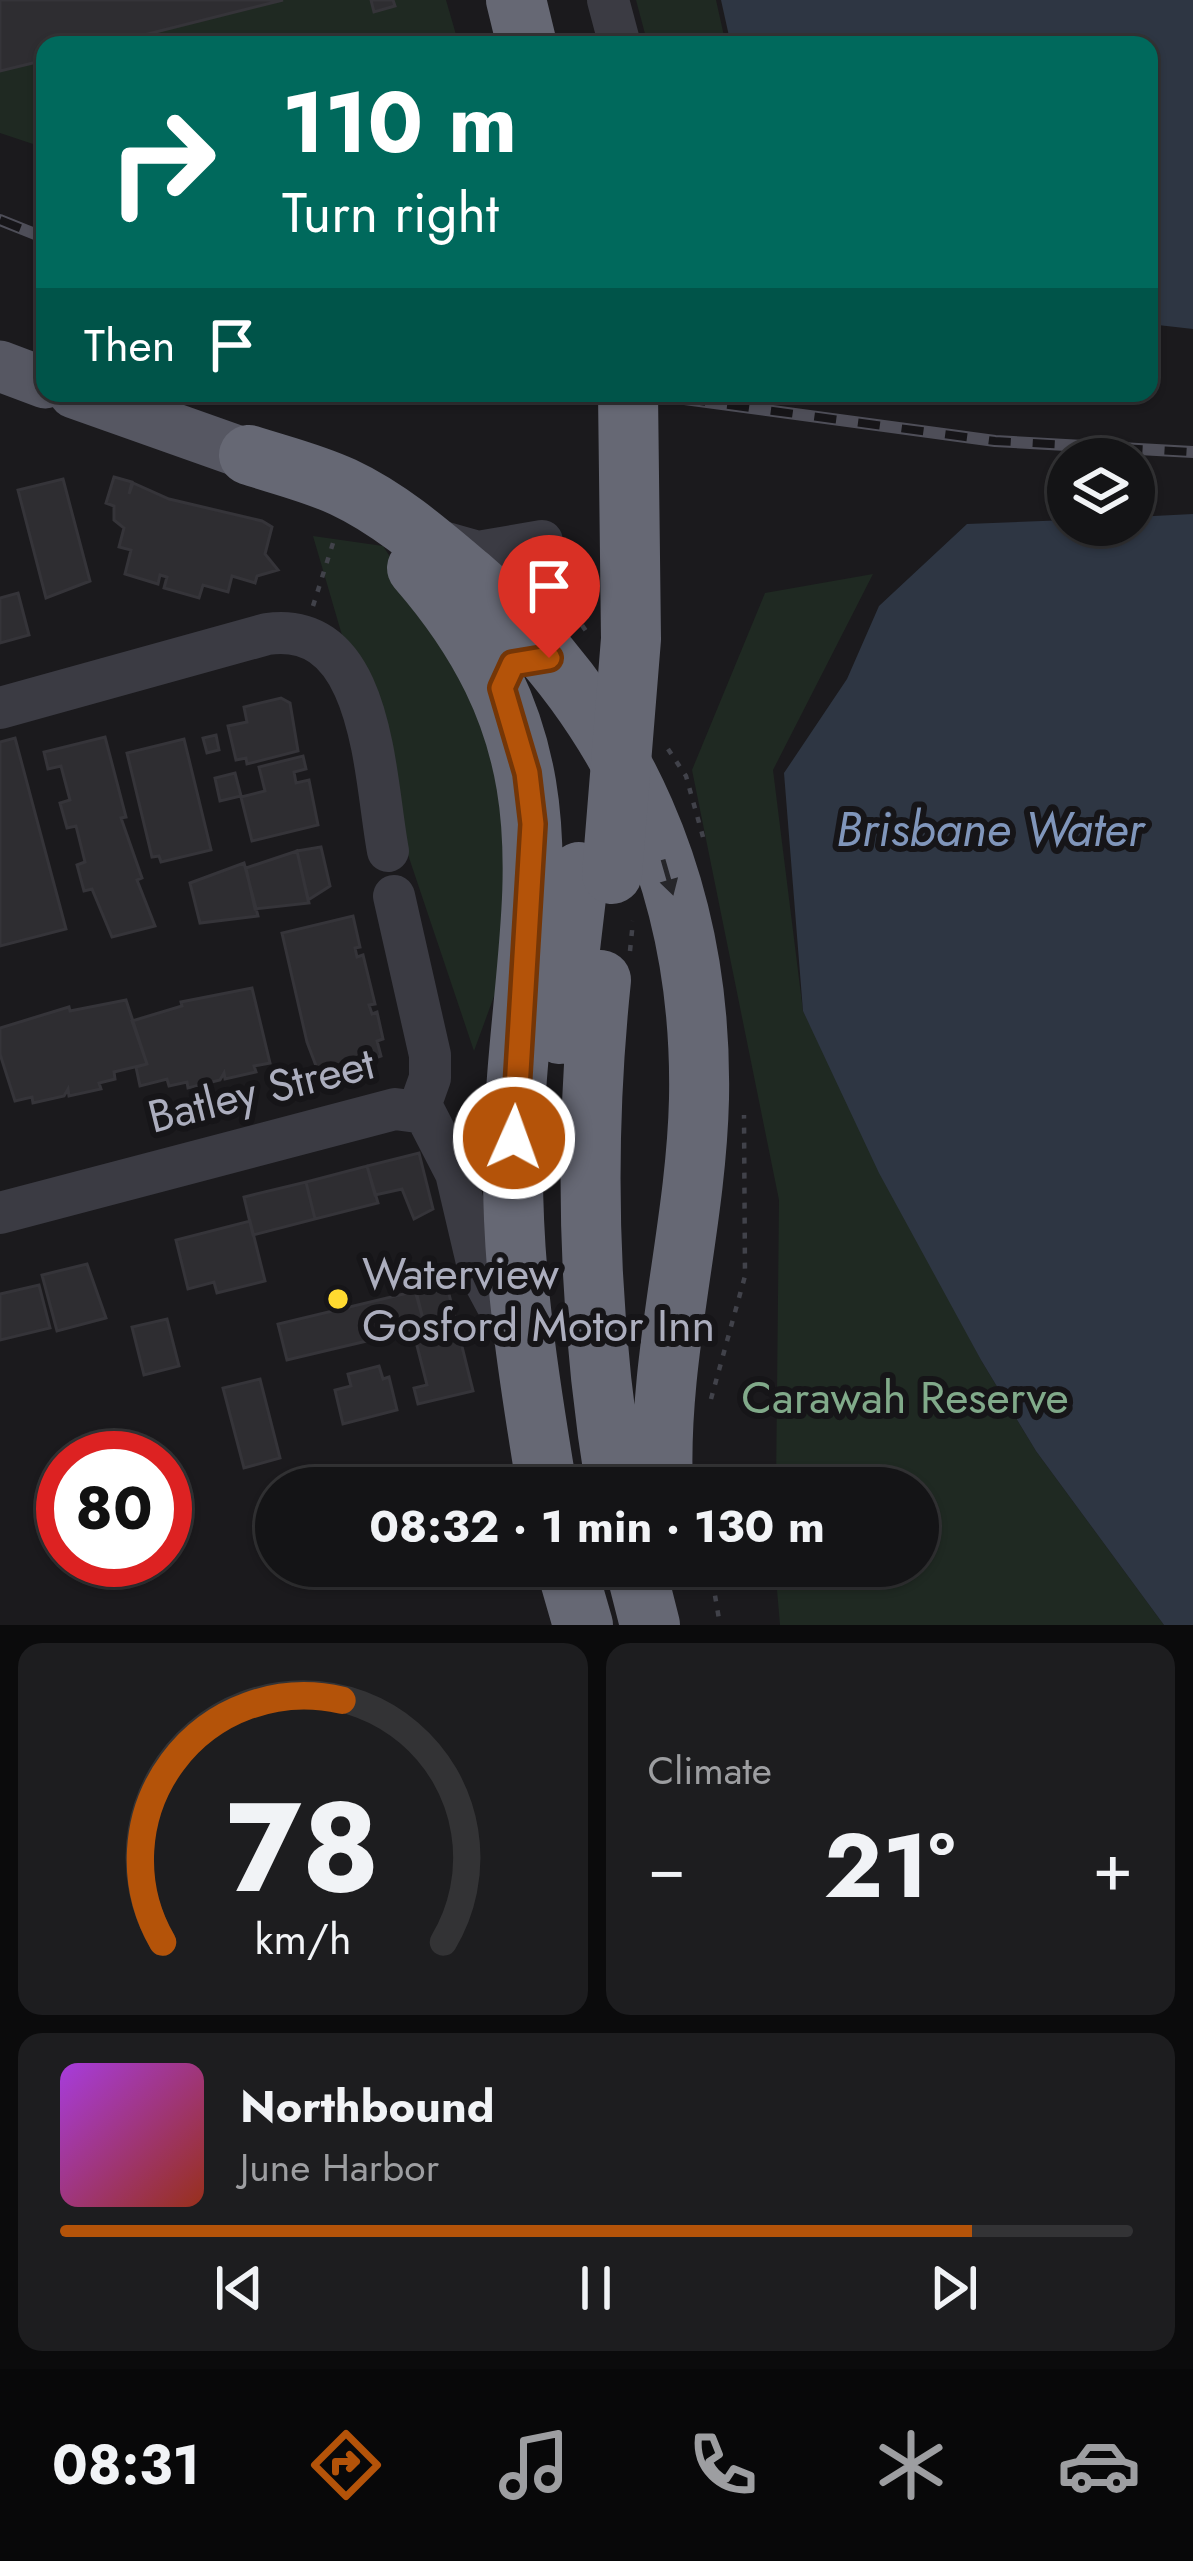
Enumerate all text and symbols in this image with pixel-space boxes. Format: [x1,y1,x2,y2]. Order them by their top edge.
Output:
text: 110 m [282,62,517,184]
icon: right [84,84,240,240]
text: Turn right [282,174,499,252]
icon: arrive [199,312,265,378]
text: Then [84,313,175,378]
map controls [1047,438,1155,546]
button: layers [1047,438,1155,546]
pin [498,535,600,658]
icon: arrive [516,553,582,619]
water label: Brisbane Water [836,795,1147,864]
one-way arrow [660,860,678,896]
street label: Batley Street [141,1030,381,1149]
position arrow [451,1075,577,1201]
place label: Waterview Gosford Motor Inn [362,1241,715,1358]
marker: Waterview Gosford Motor Inn [325,1286,351,1312]
park label: Carawah Reserve [741,1365,1069,1430]
speed limit sign: 80 [36,1431,192,1587]
text: 08:32 · 1 min · 130 m [369,1494,825,1559]
text: Climate [648,1742,772,1799]
text: 78 [226,1757,380,1938]
text: 21° [824,1801,955,1931]
text: − [648,1819,686,1915]
text: + [1092,1819,1133,1915]
text: km/h [254,1908,351,1970]
text: Northbound [240,2074,495,2139]
text: June Harbor [240,2139,439,2196]
icon: previous [206,2255,272,2321]
icon: pause [563,2255,629,2321]
icon: next [921,2255,987,2321]
icon: directions [304,2423,388,2507]
icon: music [492,2423,576,2507]
icon: phone [681,2423,765,2507]
icon: climate [869,2423,953,2507]
icon: car [1057,2423,1141,2507]
text: 08:31 [52,2426,200,2504]

